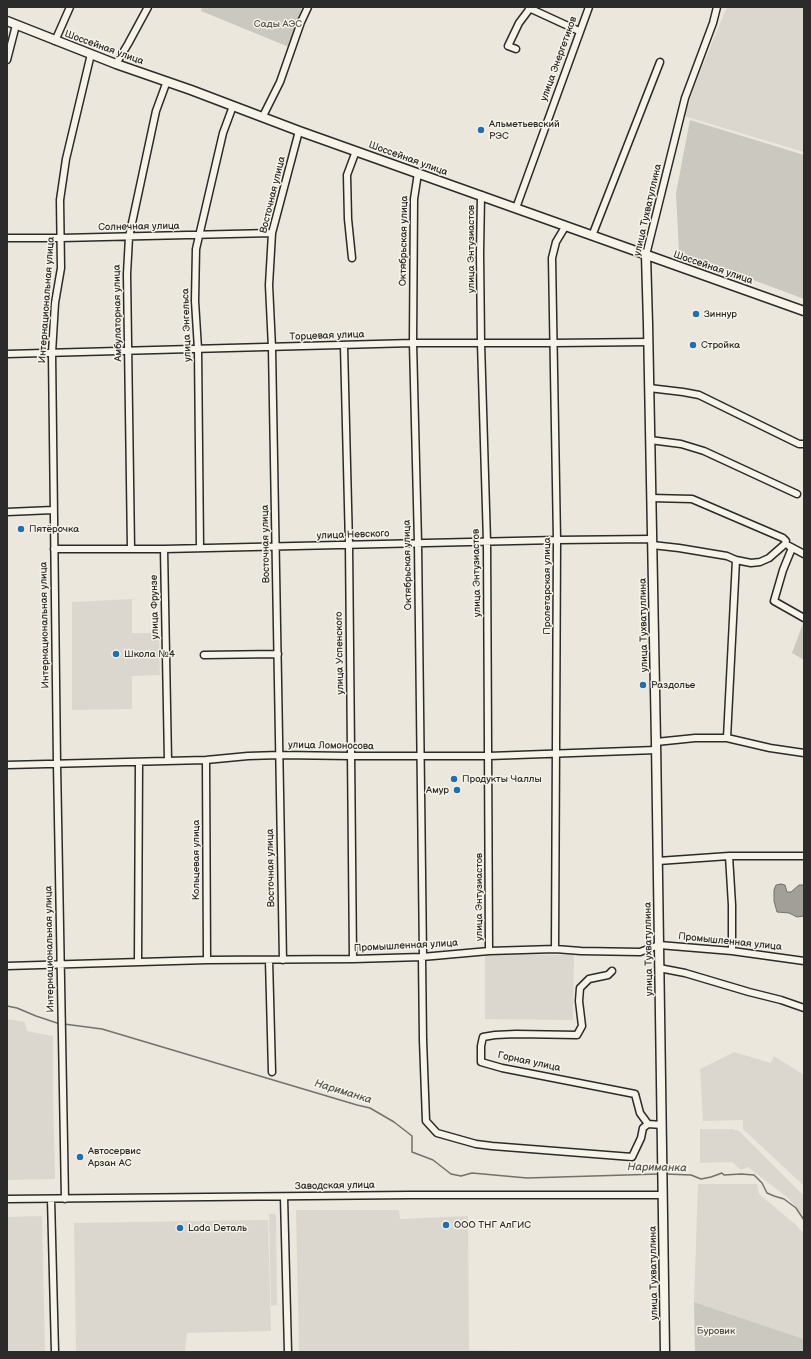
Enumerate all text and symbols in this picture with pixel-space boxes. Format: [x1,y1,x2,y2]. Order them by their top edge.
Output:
street label: улица Энергетиков [538,15,580,103]
park label: Сады АЭС [254,18,302,30]
street label: Шоссейная улица [63,28,145,68]
place label: Альметьевский РЭС [489,118,560,142]
marker: Альметьевский РЭС [476,125,486,135]
street label: Шоссейная улица [367,139,449,179]
street label: Восточная улица [258,155,288,235]
street label: улица Тухватуллина [632,163,664,257]
street label: Октябрьская улица [397,196,411,286]
street label: улица Энтузиастов [465,205,477,293]
street label: Солнечная улица [98,220,180,234]
street label: Интернациональная улица [37,236,57,364]
street label: Шоссейная улица [672,249,754,287]
street label: Амбулаторная улица [111,264,125,362]
street label: улица Энгельса [180,288,194,362]
place label: Зиннур [704,308,737,320]
marker: Зиннур [691,309,701,319]
street label: Торцевая улица [289,329,365,343]
place label: Стройка [701,339,740,351]
marker: Стройка [688,340,698,350]
street label: Восточная улица [259,504,273,584]
street label: Октябрьская улица [401,520,415,610]
place label: Пятёрочка [29,523,79,535]
marker: Пятёрочка [16,524,26,534]
street label: улица Невского [316,528,390,542]
street label: улица Энтузиастов [470,529,484,617]
street label: Пролетарская улица [541,537,553,635]
street label: Интернациональная улица [38,561,52,689]
street label: улица Фрунзе [148,575,162,639]
street label: улица Тухватуллина [637,578,651,672]
street label: улица Успенского [333,611,347,695]
place label: Школа №4 [124,648,175,660]
marker: Школа №4 [111,649,121,659]
place label: Раздолье [651,679,695,691]
marker: Раздолье [638,680,648,690]
street label: улица Ломоносова [288,739,374,753]
place label: Продукты Чаллы [462,773,542,785]
marker: Продукты Чаллы [449,774,459,784]
place label: Амур [426,784,449,796]
marker: Амур [452,785,462,795]
street label: Кольцевая улица [190,820,202,900]
street label: Восточная улица [264,828,278,908]
street label: улица Энтузиастов [473,853,485,941]
street label: Интернациональная улица [43,885,57,1013]
street label: улица Тухватуллина [642,902,656,996]
street label: Промышленная улица [678,931,782,953]
street label: Промышленная улица [354,937,458,955]
street label: Горная улица [497,1049,561,1075]
water label: Нариманка [313,1077,373,1107]
place label: Автосервис Арзан АС [88,1145,141,1168]
marker: Автосервис Арзан АС [75,1152,85,1162]
water label: Нариманка [627,1161,687,1175]
street label: Заводская улица [295,1179,375,1193]
place label: ООО ТНГ АлГИС [454,1219,531,1231]
marker: ООО ТНГ АлГИС [441,1220,451,1230]
place label: Lada Dеталь [188,1222,247,1234]
marker: Lada Dеталь [175,1223,185,1233]
street label: улица Тухватуллина [647,1226,661,1320]
park label: Буровик [697,1325,735,1337]

